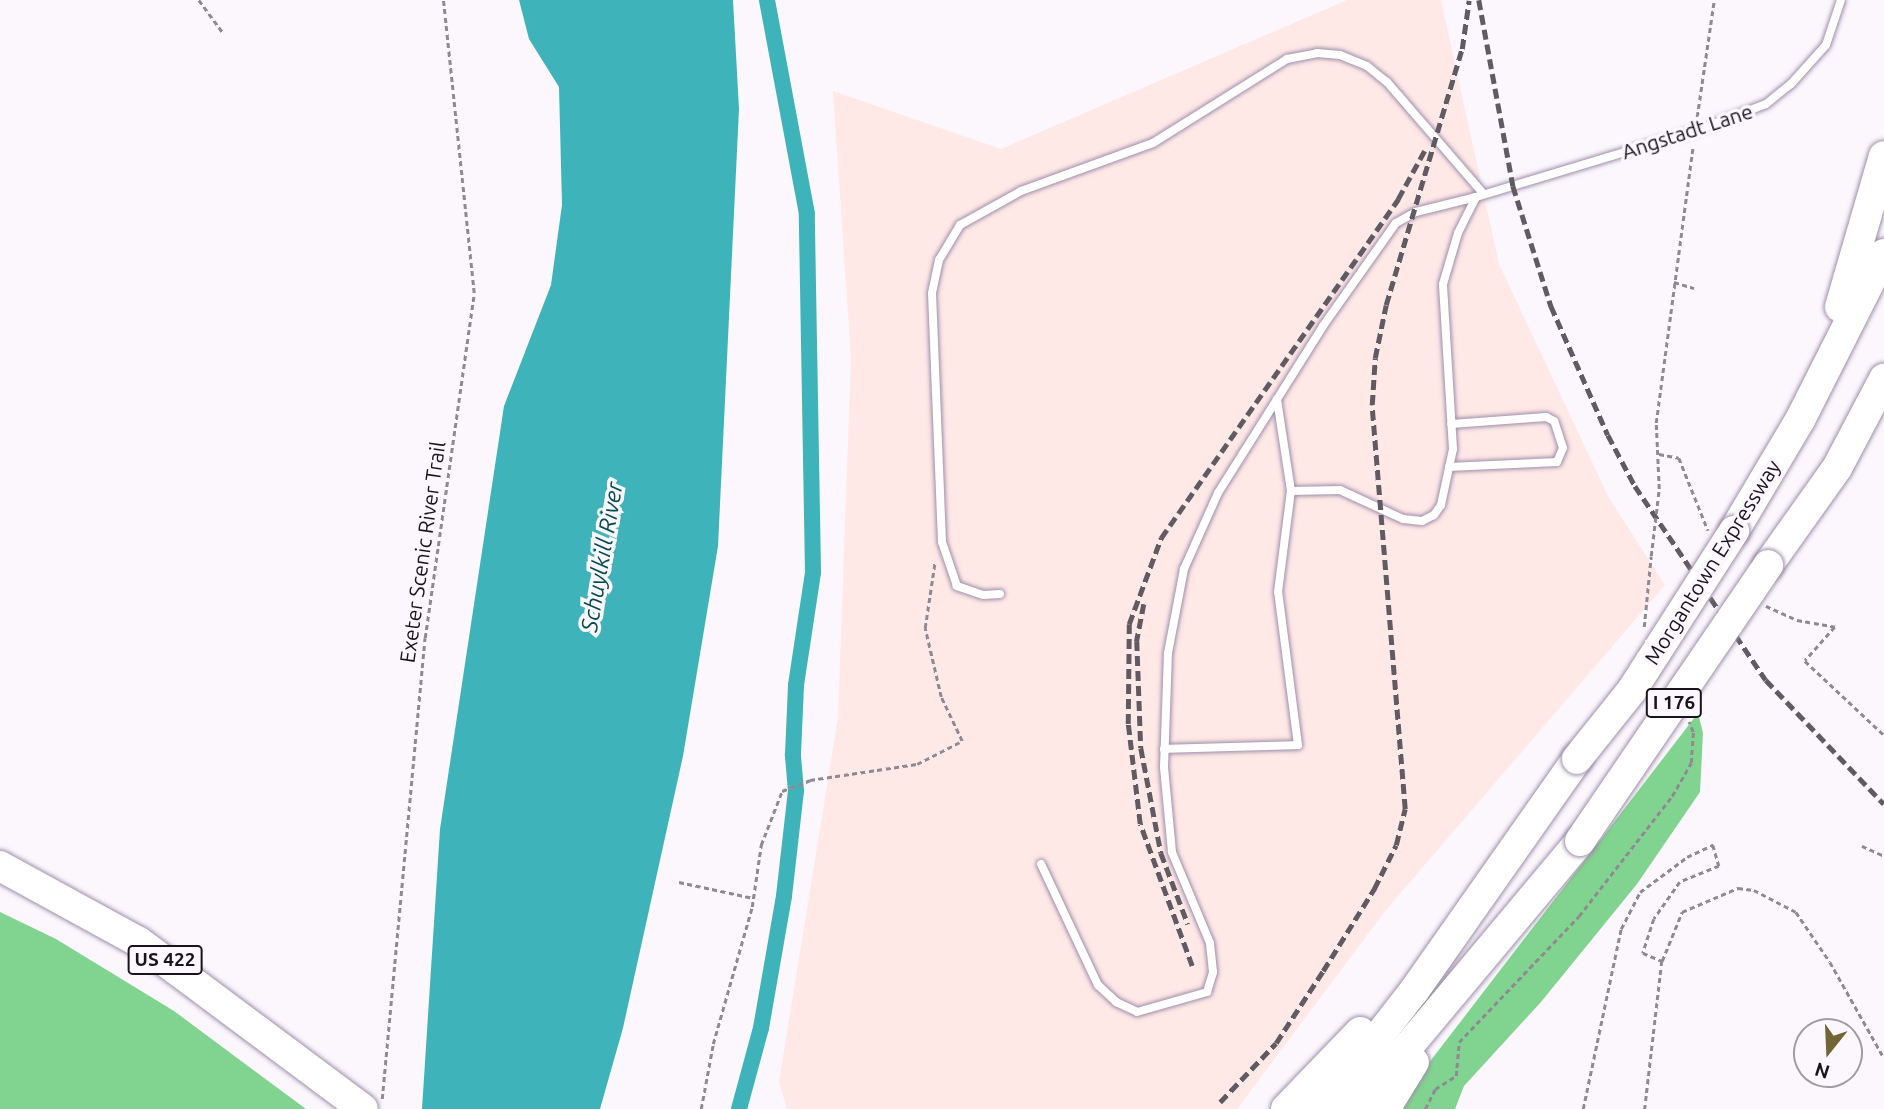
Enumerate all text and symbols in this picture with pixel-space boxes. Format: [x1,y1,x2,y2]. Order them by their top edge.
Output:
street label: Angstadt Lane [1618,98,1756,164]
street label: Exeter Scenic River Trail [394,440,450,664]
street label: Morgantown Expressway [1639,455,1785,669]
water label: Schuylkill River [575,480,629,634]
road number: I 176 [1644,688,1704,718]
road number: US 422 [127,944,204,976]
north arrow [1793,1018,1863,1088]
text: N [1812,1058,1832,1084]

